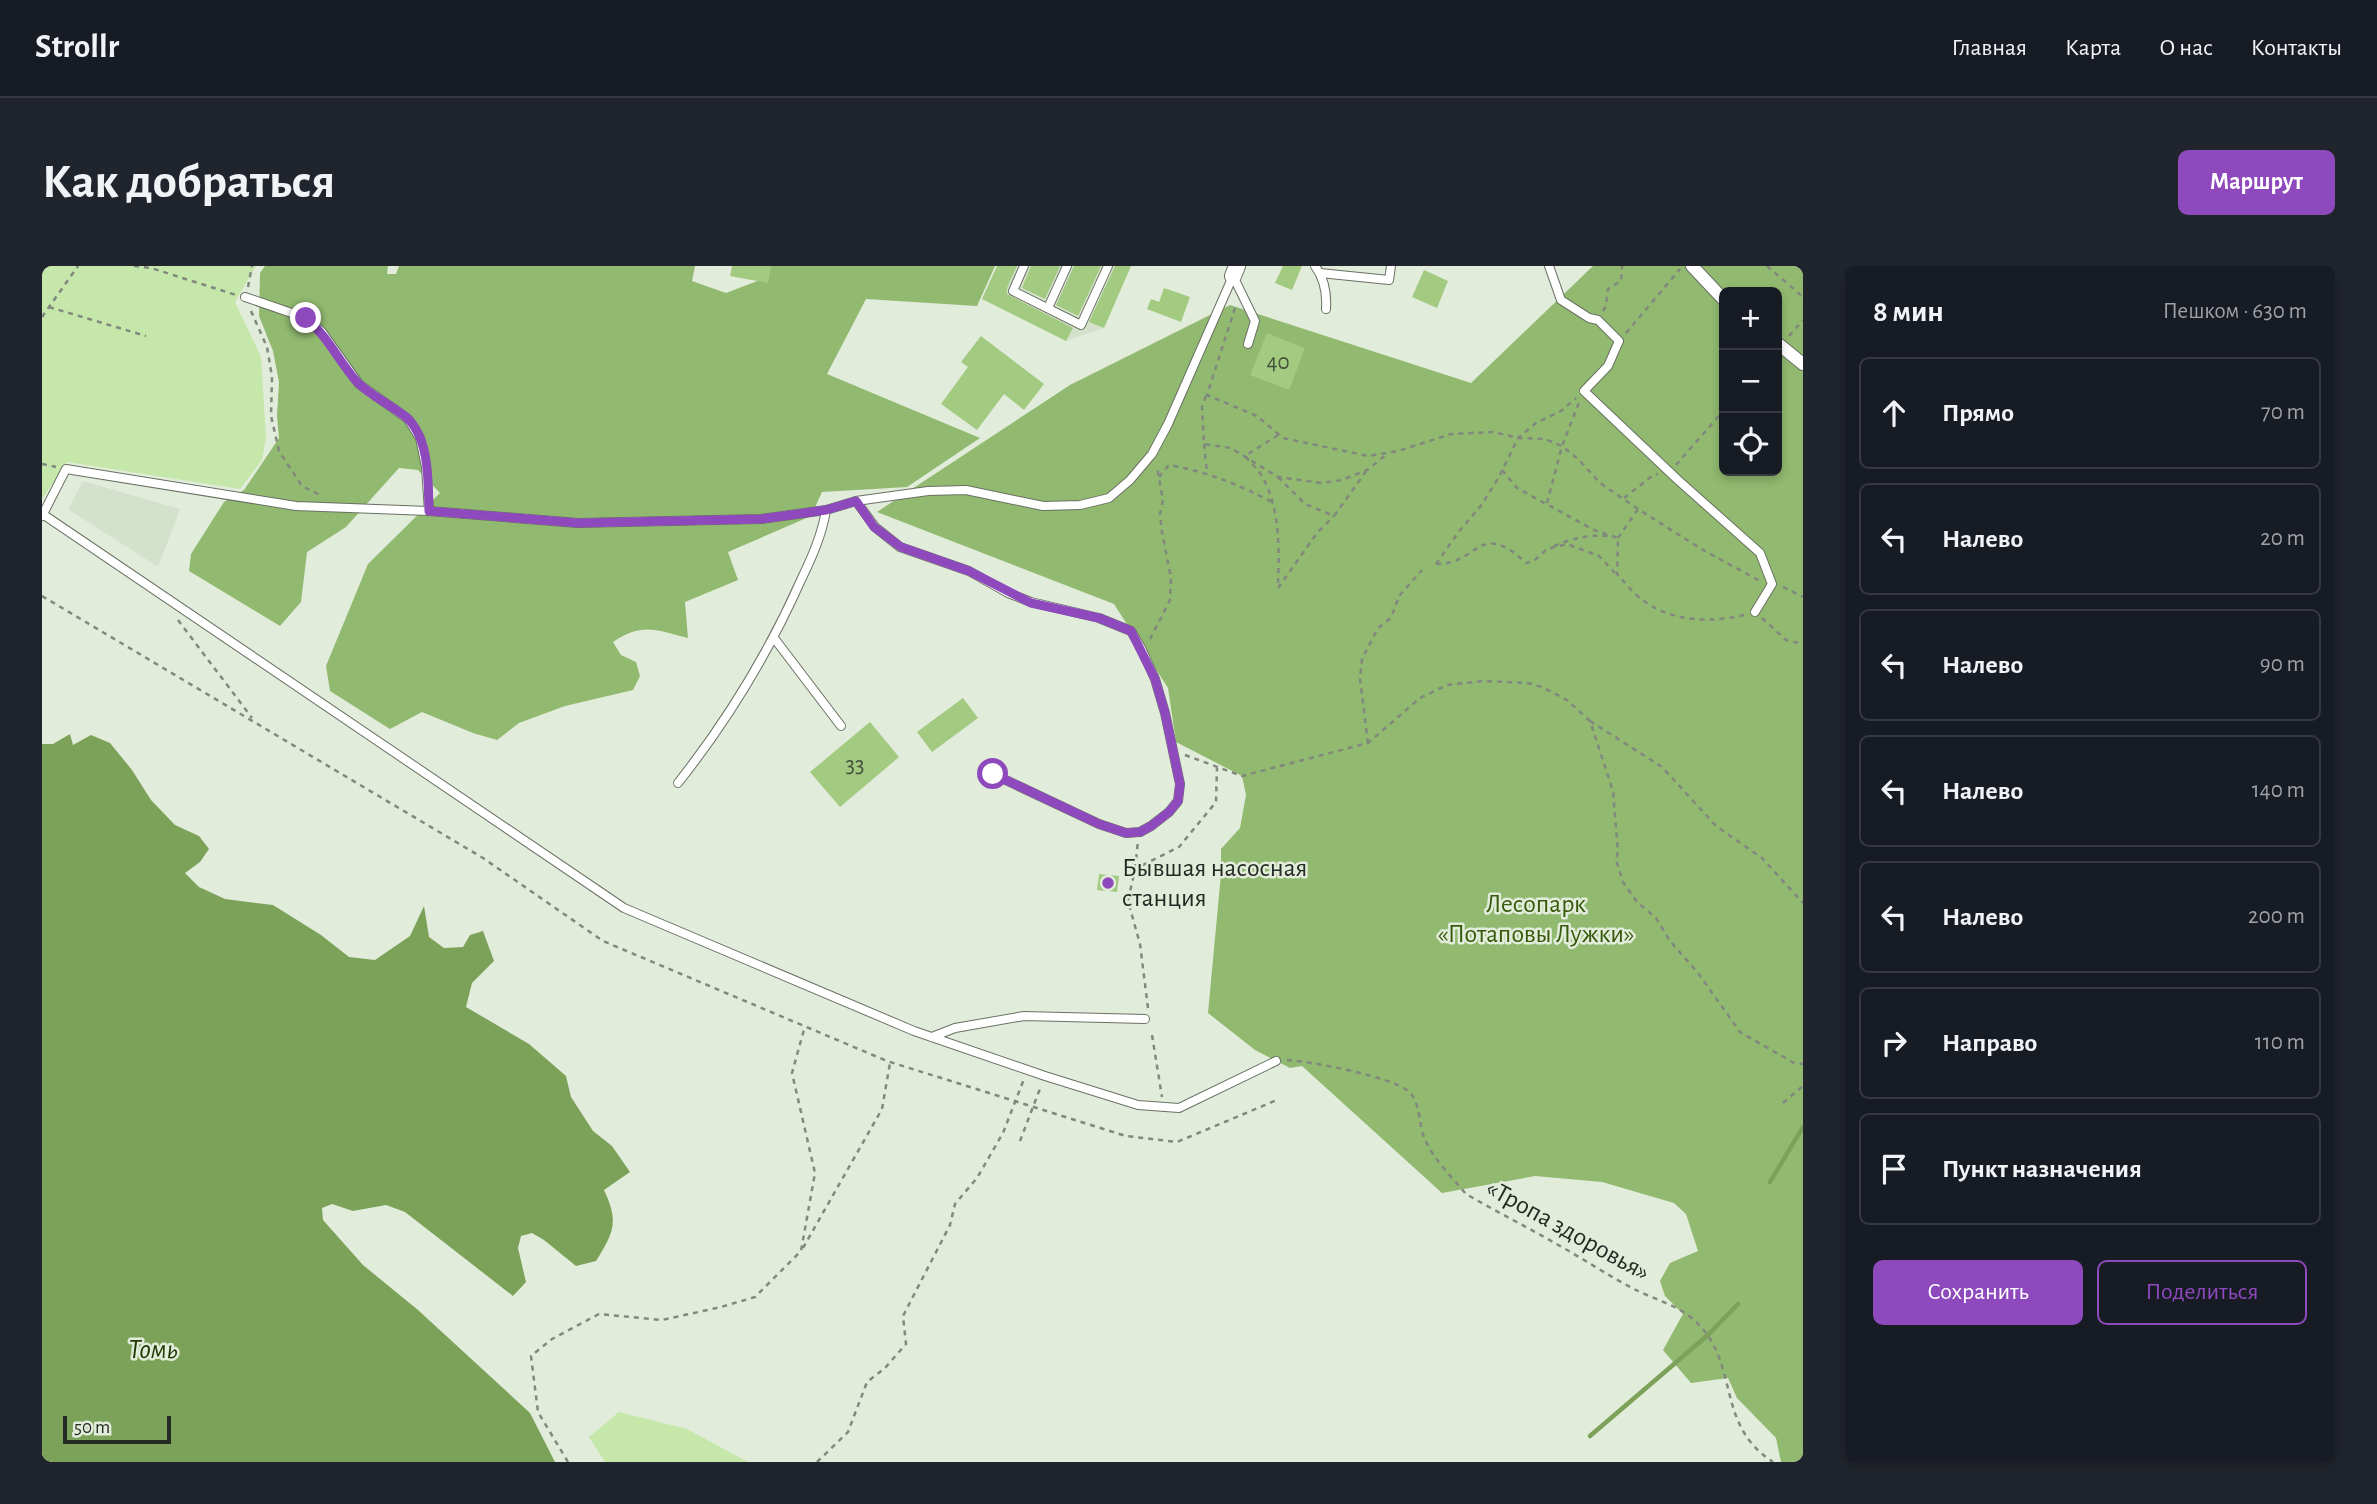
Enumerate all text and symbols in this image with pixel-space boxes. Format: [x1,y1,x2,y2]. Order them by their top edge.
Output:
text: Strollr [35,31,119,64]
text: Главная [1952,36,2027,60]
text: Карта [2065,36,2121,60]
text: О нас [2159,36,2213,60]
text: Контакты [2251,36,2342,60]
button: Маршрут [2178,150,2335,215]
text: Как добраться [42,158,335,207]
map controls [1719,287,1782,476]
button: + [1719,287,1782,350]
text: 8 мин [1873,297,1944,327]
text: Пешком · 630 m [2163,300,2307,323]
route end [290,302,321,333]
button: − [1719,350,1782,413]
house number: 40 [1266,351,1290,374]
icon: ahead [1875,394,1913,432]
text: Прямо [1942,400,2014,426]
text: 70 m [2261,401,2305,424]
button: locate [1719,413,1782,476]
icon: left [1875,520,1913,558]
text: Налево [1942,526,2023,552]
text: 20 m [2260,527,2305,550]
icon: left [1875,646,1913,684]
text: Налево [1942,652,2023,678]
text: 90 m [2260,653,2305,676]
house number: 33 [846,754,864,777]
route start [977,758,1008,789]
icon: left [1875,772,1913,810]
text: Налево [1942,778,2023,804]
text: 140 m [2252,779,2305,802]
place label: Бывшая насосная станция [1122,855,1307,911]
marker: Бывшая насосная станция [1100,875,1116,891]
park label: Лесопарк «Потаповы Лужки» [1438,891,1634,947]
icon: left [1875,898,1913,936]
text: Налево [1942,904,2023,930]
text: 200 m [2248,905,2305,928]
icon: right [1875,1024,1913,1062]
text: Направо [1942,1030,2037,1056]
text: 110 m [2255,1031,2305,1054]
icon: arrive [1875,1150,1913,1188]
text: Пункт назначения [1942,1156,2142,1182]
street label: «Тропа здоровья» [1482,1174,1654,1286]
button: Сохранить [1873,1260,2083,1325]
button: Поделиться [2097,1260,2307,1325]
water label: Томь [128,1336,178,1364]
scale bar [63,1413,172,1445]
text: 50 m [74,1418,110,1437]

